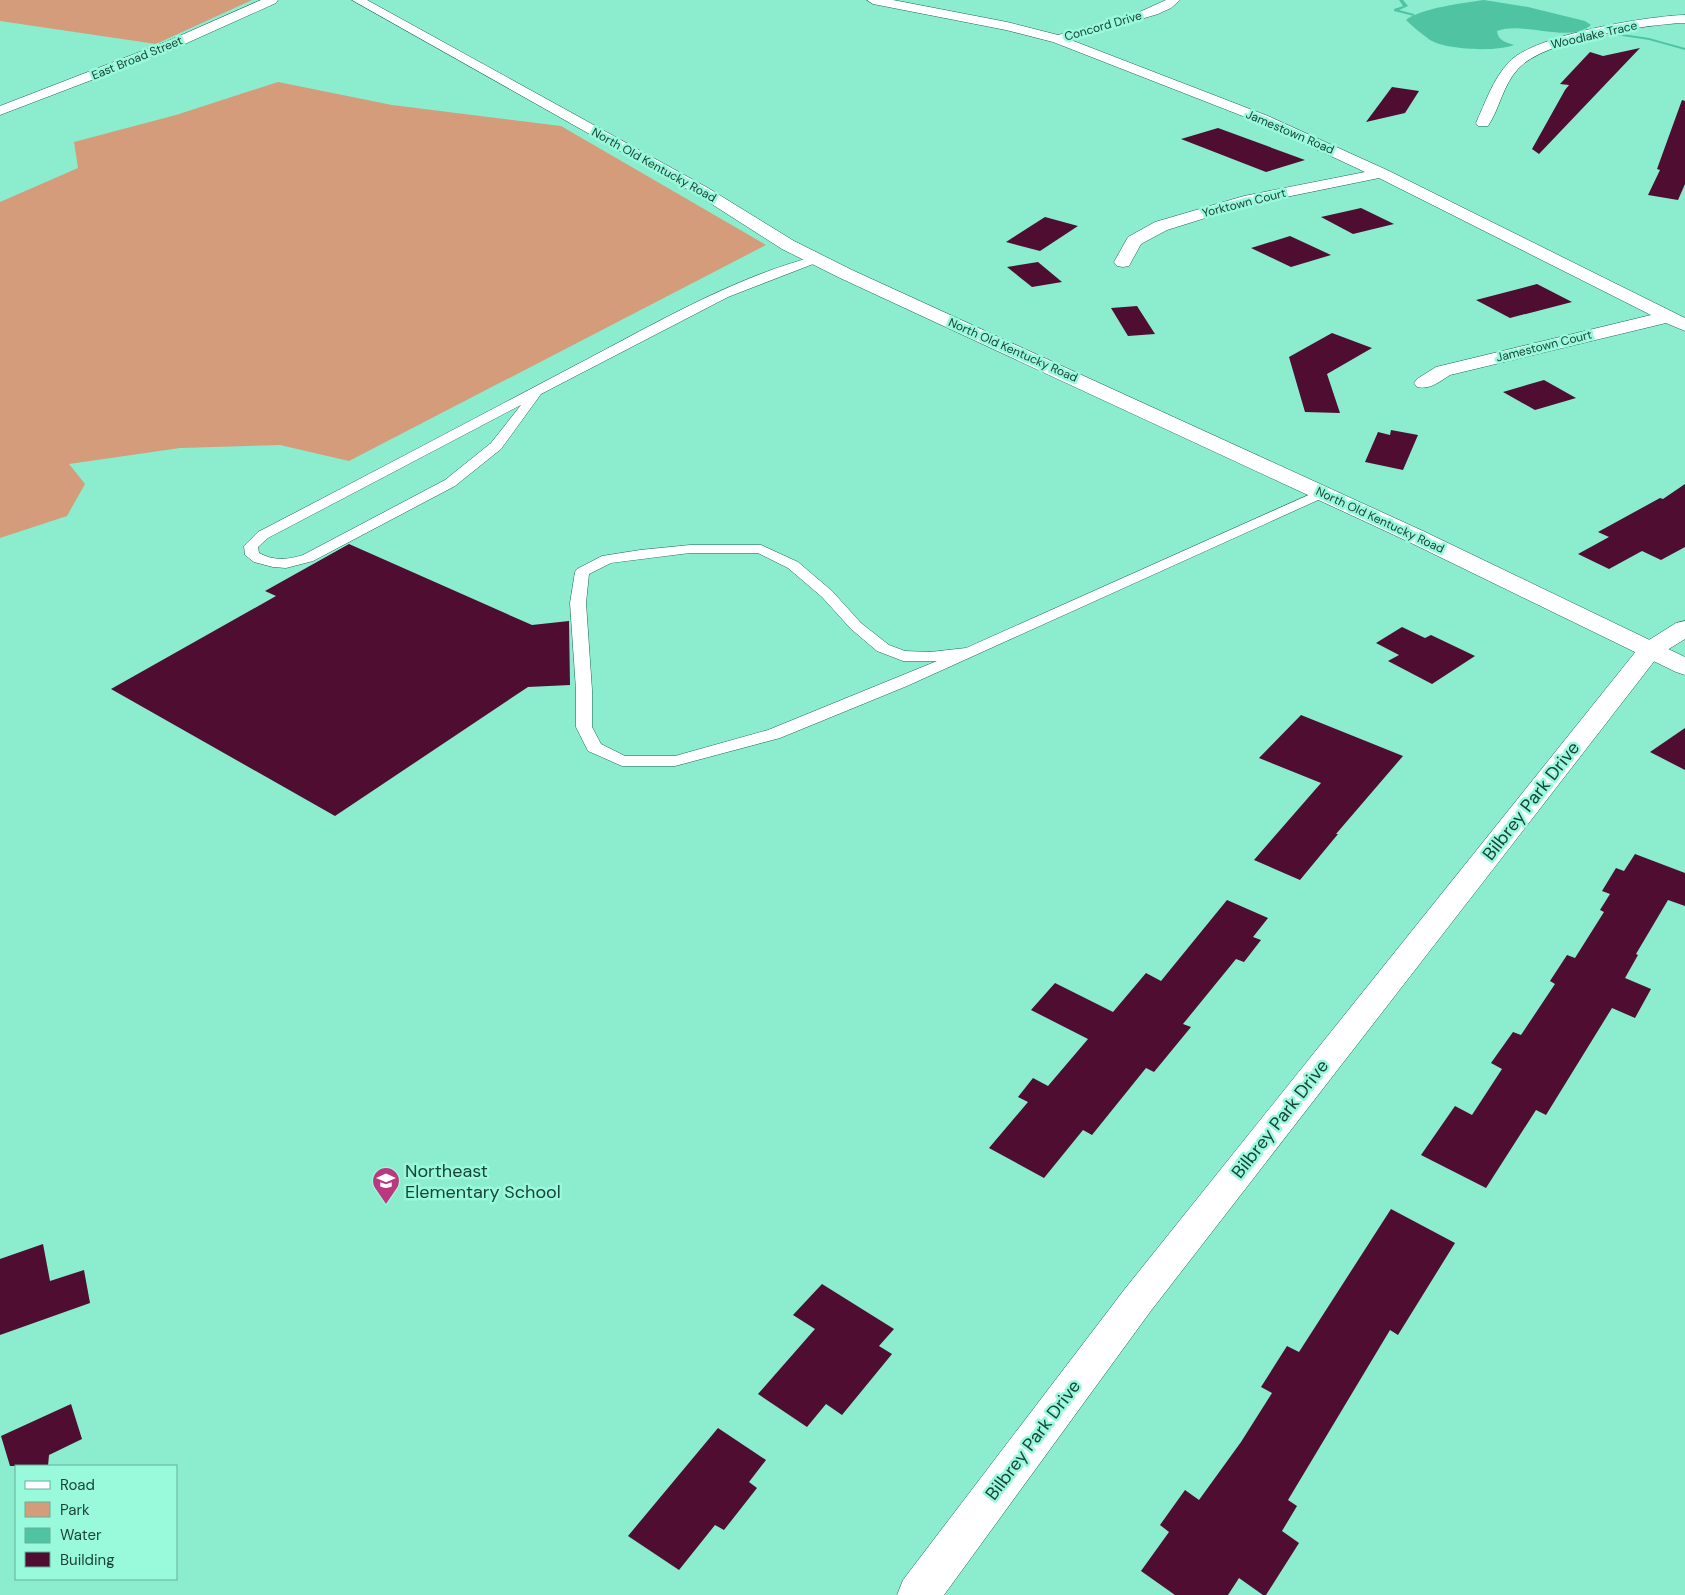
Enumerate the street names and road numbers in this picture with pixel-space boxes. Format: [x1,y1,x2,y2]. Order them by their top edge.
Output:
street label: Concord Drive [1062,7,1144,45]
street label: Woodlake Trace [1549,17,1639,53]
street label: East Broad Street [89,32,185,84]
street label: Jamestown Road [1243,106,1337,158]
street label: North Old Kentucky Road [589,124,719,206]
street label: Yorktown Court [1200,185,1288,221]
street label: North Old Kentucky Road [946,314,1080,386]
street label: Jamestown Court [1494,326,1594,366]
street label: North Old Kentucky Road [1313,483,1447,557]
street label: Bilbrey Park Drive [1477,737,1585,865]
street label: Bilbrey Park Drive [1226,1055,1334,1183]
street label: Bilbrey Park Drive [980,1375,1086,1505]

